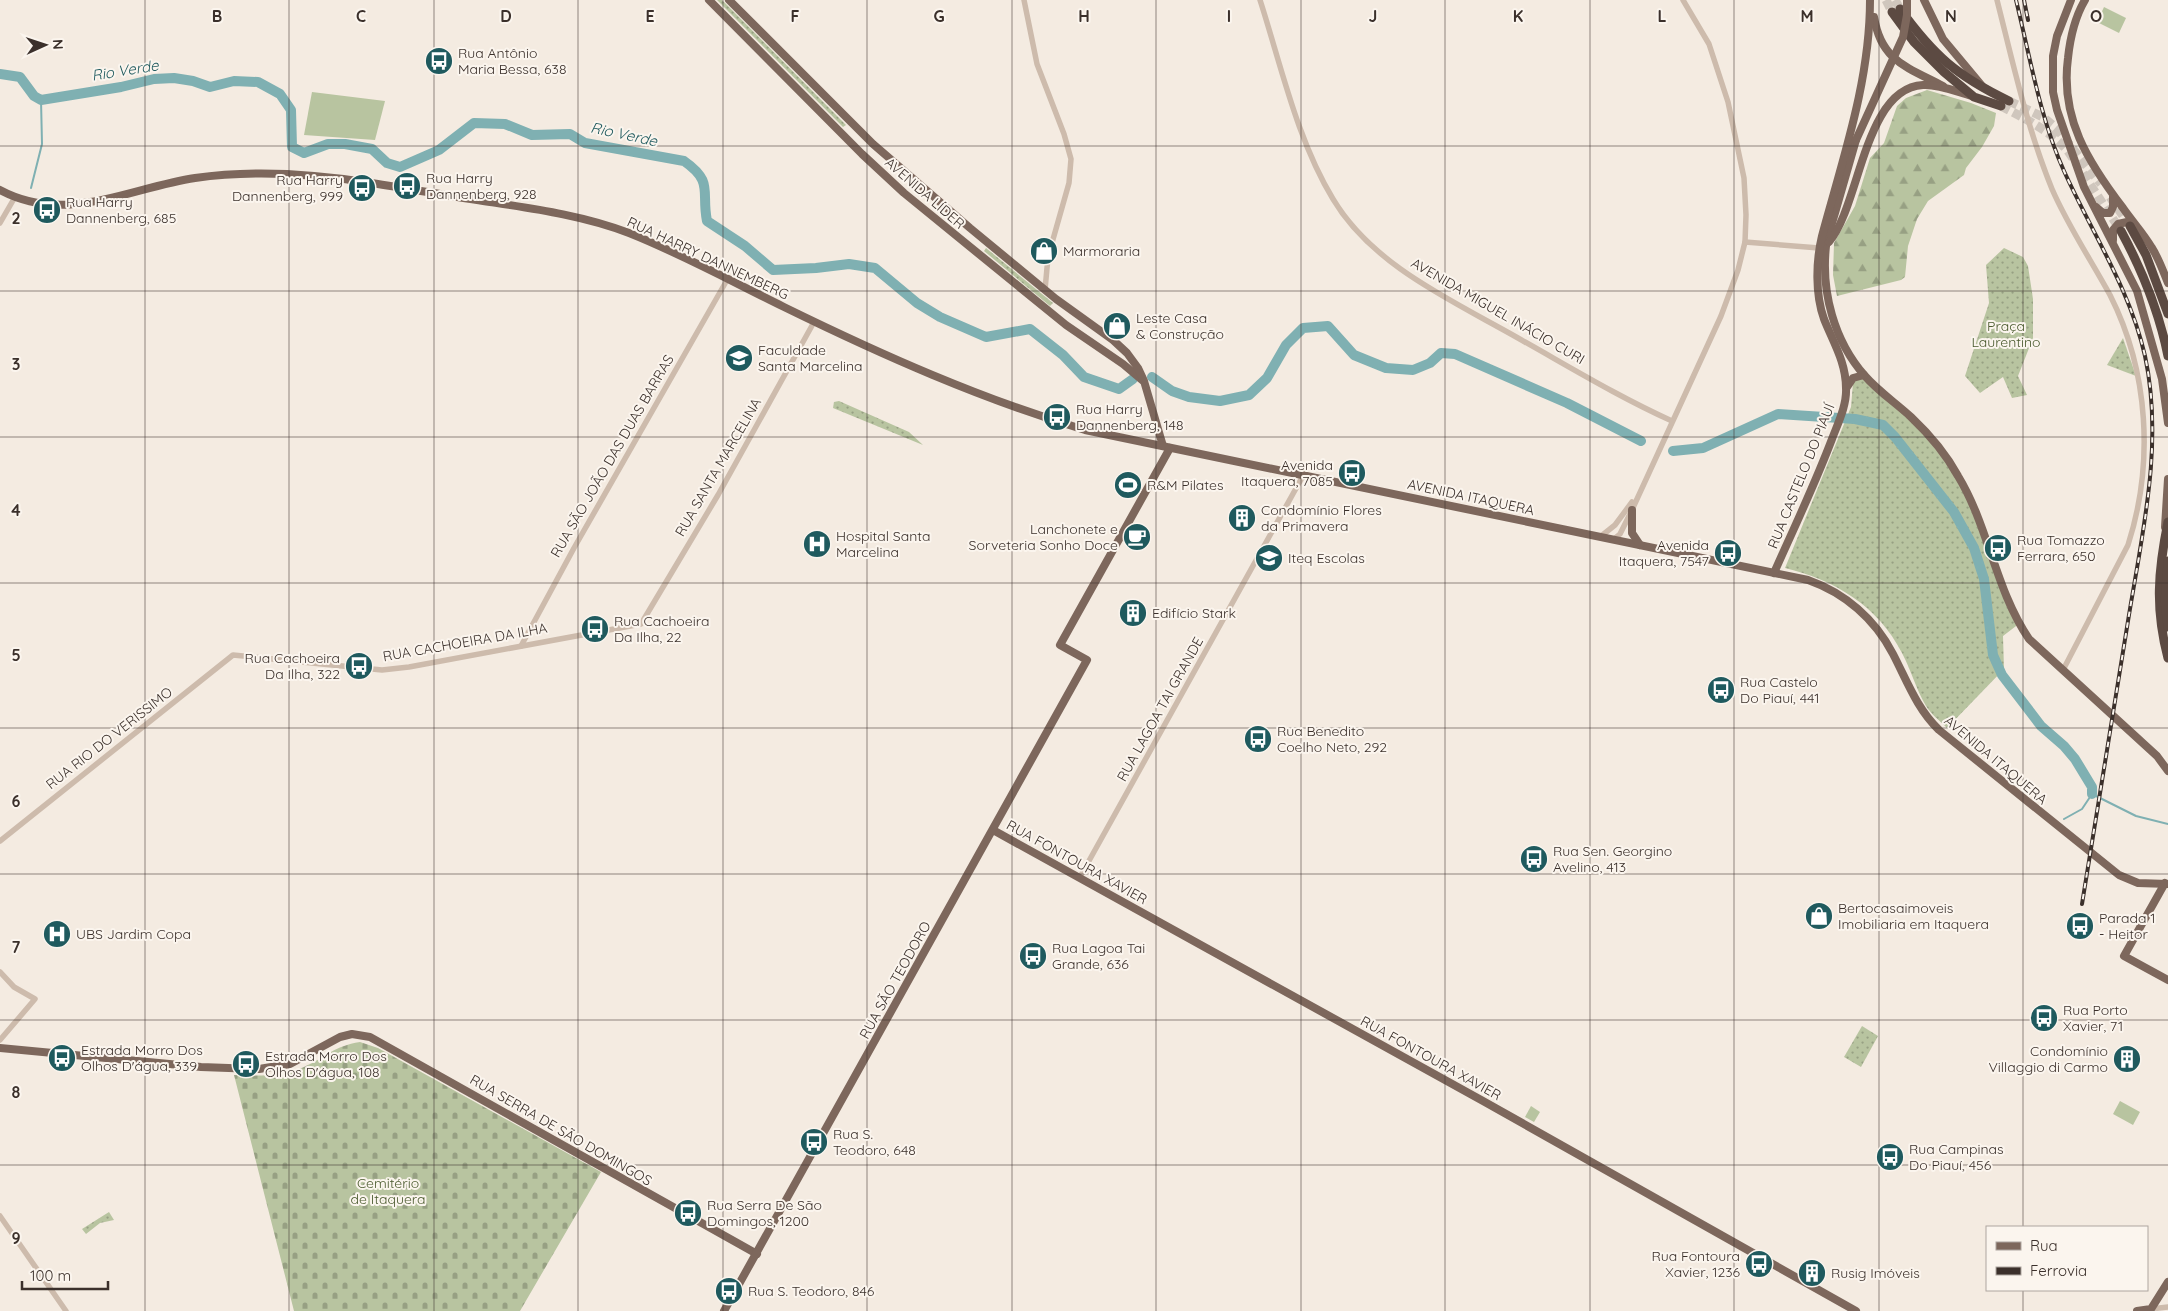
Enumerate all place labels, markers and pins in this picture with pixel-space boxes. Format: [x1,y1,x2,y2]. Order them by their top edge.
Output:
place label: Rua Antônio Maria Bessa, 638 [458,44,566,78]
bus stop icon: Rua Antônio Maria Bessa, 638 [424,46,454,76]
place label: Rua Harry Dannenberg, 928 [426,169,537,203]
place label: Rua Harry Dannenberg, 999 [232,171,343,205]
bus stop icon: Rua Harry Dannenberg, 928 [392,171,422,201]
bus stop icon: Rua Harry Dannenberg, 999 [347,173,377,203]
place label: Rua Harry Dannenberg, 685 [66,193,176,227]
bus stop icon: Rua Harry Dannenberg, 685 [32,195,62,225]
shop icon: Marmoraria [1029,236,1059,266]
place label: Marmoraria [1063,242,1140,260]
place label: Leste Casa & Construção [1136,309,1224,343]
shop icon: Leste Casa & Construção [1102,311,1132,341]
place label: Faculdade Santa Marcelina [758,341,863,375]
school or university icon: Faculdade Santa Marcelina [724,343,754,373]
place label: Rua Harry Dannenberg, 148 [1076,400,1183,434]
bus stop icon: Rua Harry Dannenberg, 148 [1042,402,1072,432]
place label: Avenida Itaquera, 7085 [1241,456,1333,490]
bus stop icon: Avenida Itaquera, 7085 [1337,458,1367,488]
sports icon: R&M Pilates [1113,470,1143,500]
place label: R&M Pilates [1147,476,1223,494]
place label: Condomínio Flores da Primavera [1261,501,1382,535]
building icon: Condomínio Flores da Primavera [1227,503,1257,533]
place label: Lanchonete e Sorveteria Sonho Doce [969,520,1118,554]
cafe icon: Lanchonete e Sorveteria Sonho Doce [1122,522,1152,552]
place label: Hospital Santa Marcelina [836,527,931,561]
hospital icon: Hospital Santa Marcelina [802,529,832,559]
place label: Rua Tomazzo Ferrara, 650 [2017,531,2105,565]
bus stop icon: Rua Tomazzo Ferrara, 650 [1983,533,2013,563]
place label: Avenida Itaquera, 7547 [1619,536,1709,570]
bus stop icon: Avenida Itaquera, 7547 [1713,538,1743,568]
school or university icon: Iteq Escolas [1254,543,1284,573]
place label: Iteq Escolas [1288,549,1365,567]
building icon: Edifício Stark [1118,598,1148,628]
place label: Edifício Stark [1152,604,1236,622]
place label: Rua Cachoeira Da Ilha, 22 [614,612,709,646]
bus stop icon: Rua Cachoeira Da Ilha, 22 [580,614,610,644]
place label: Rua Cachoeira Da Ilha, 322 [245,649,340,683]
bus stop icon: Rua Cachoeira Da Ilha, 322 [344,651,374,681]
place label: Rua Castelo Do Piauí, 441 [1740,673,1819,707]
bus stop icon: Rua Castelo Do Piauí, 441 [1706,675,1736,705]
place label: Rua Benedito Coelho Neto, 292 [1277,722,1387,756]
bus stop icon: Rua Benedito Coelho Neto, 292 [1243,724,1273,754]
place label: Rua Sen. Georgino Avelino, 413 [1553,842,1672,876]
bus stop icon: Rua Sen. Georgino Avelino, 413 [1519,844,1549,874]
place label: Bertocasaimoveis Imobiliaria em Itaquera [1838,899,1989,933]
shop icon: Bertocasaimoveis Imobiliaria em Itaquera [1804,901,1834,931]
place label: Parada 1 - Heitor [2099,909,2155,943]
bus stop icon: Parada 1 - Heitor [2065,911,2095,941]
hospital icon: UBS Jardim Copa [42,919,72,949]
place label: UBS Jardim Copa [76,925,191,943]
place label: Rua Lagoa Tai Grande, 636 [1052,939,1145,973]
bus stop icon: Rua Lagoa Tai Grande, 636 [1018,941,1048,971]
place label: Rua Porto Xavier, 71 [2063,1001,2128,1035]
bus stop icon: Rua Porto Xavier, 71 [2029,1003,2059,1033]
place label: Estrada Morro Dos Olhos D'água, 339 [81,1041,203,1075]
place label: Condomínio Villaggio di Carmo [1988,1042,2108,1076]
bus stop icon: Estrada Morro Dos Olhos D'água, 339 [47,1043,77,1073]
building icon: Condomínio Villaggio di Carmo [2112,1044,2142,1074]
place label: Estrada Morro Dos Olhos D'água, 108 [265,1047,387,1081]
bus stop icon: Estrada Morro Dos Olhos D'água, 108 [231,1049,261,1079]
place label: Rua S. Teodoro, 648 [833,1125,916,1159]
bus stop icon: Rua S. Teodoro, 648 [799,1127,829,1157]
place label: Rua Campinas Do Piauí, 456 [1909,1140,2004,1174]
bus stop icon: Rua Campinas Do Piauí, 456 [1875,1142,1905,1172]
place label: Rua Serra De São Domingos, 1200 [707,1196,822,1230]
bus stop icon: Rua Serra De São Domingos, 1200 [673,1198,703,1228]
place label: Rua Fontoura Xavier, 1236 [1651,1247,1740,1281]
bus stop icon: Rua Fontoura Xavier, 1236 [1744,1249,1774,1279]
building icon: Rusig Imóveis [1797,1258,1827,1288]
place label: Rusig Imóveis [1831,1264,1920,1282]
bus stop icon: Rua S. Teodoro, 846 [714,1276,744,1306]
place label: Rua S. Teodoro, 846 [748,1282,875,1300]

